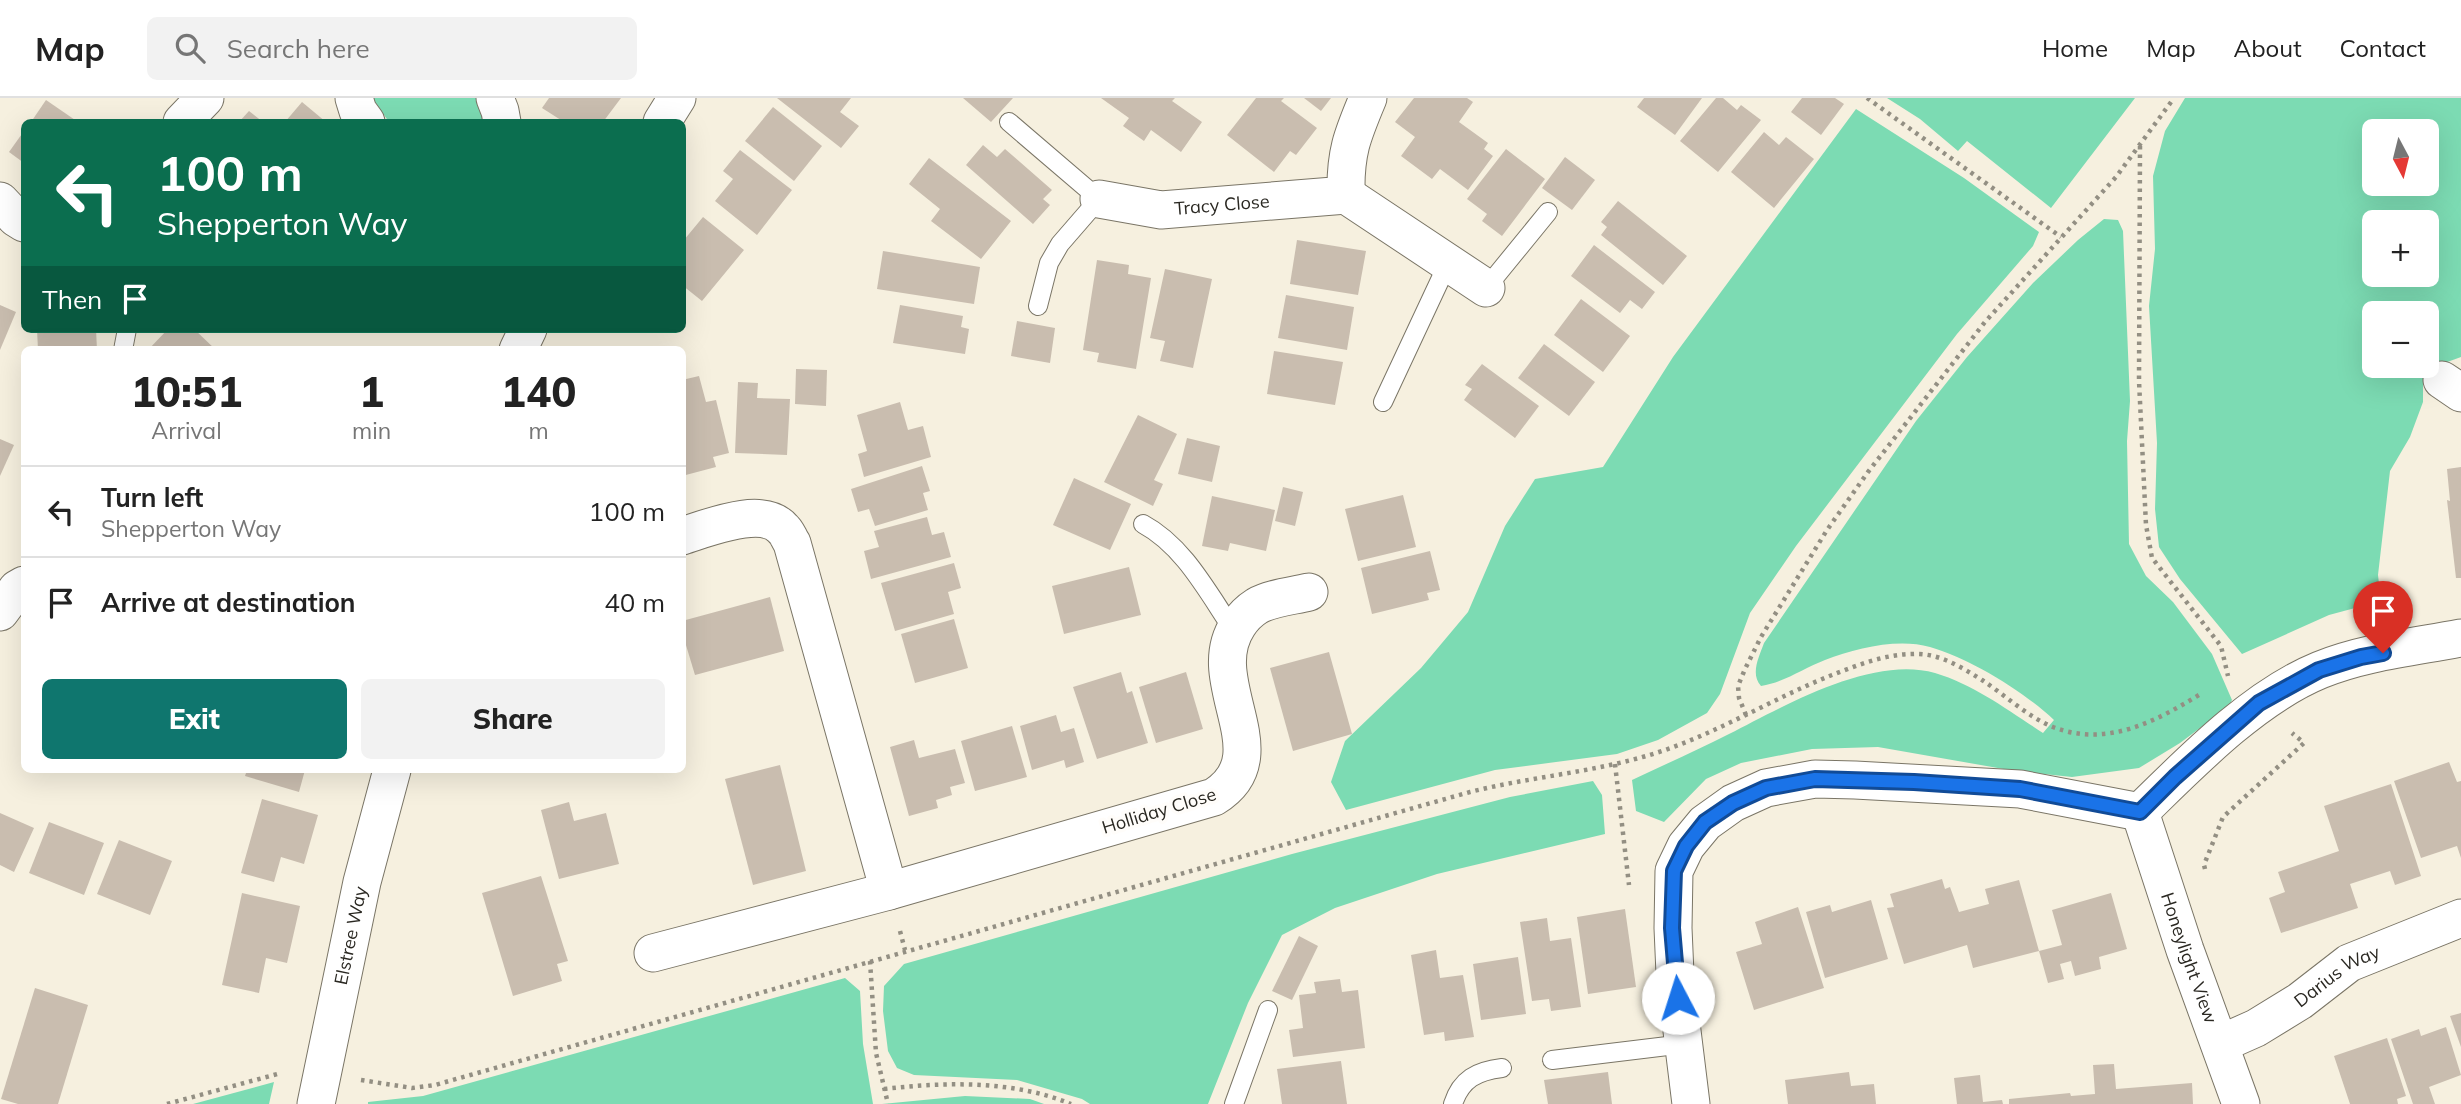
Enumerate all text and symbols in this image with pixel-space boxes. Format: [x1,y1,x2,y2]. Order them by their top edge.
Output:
search box [147,17,637,80]
text: Map [35,28,105,69]
icon: search [171,29,209,67]
text: Search here [227,32,370,65]
text: Home [2042,33,2108,63]
text: Map [2146,33,2196,63]
text: About [2234,33,2302,63]
text: Contact [2340,33,2426,63]
north arrow [2362,119,2440,196]
map controls [2362,119,2439,378]
text: 100 m [157,142,303,203]
icon: left [42,147,133,238]
street label: Tracy Close [1173,189,1270,220]
text: Shepperton Way [157,203,408,243]
button: + [2362,210,2439,287]
icon: arrive [116,280,154,318]
text: Then [42,283,102,316]
button: − [2362,301,2439,378]
text: 10:51 [131,365,242,418]
text: 1 [359,365,384,418]
text: 140 [501,365,576,418]
text: Arrival [151,416,222,445]
text: min [352,416,391,445]
text: m [528,416,549,445]
text: Turn left [101,481,203,514]
icon: left [42,493,80,531]
text: 100 m [589,495,665,528]
text: Shepperton Way [101,514,281,543]
pin [2353,581,2413,653]
icon: arrive [42,584,80,622]
text: Arrive at destination [101,586,356,619]
text: 40 m [604,586,665,619]
icon: arrive [2364,592,2402,630]
button: Exit [42,679,347,759]
button: Share [361,679,665,759]
street label: Holliday Close [1099,782,1219,839]
street label: Elstree Way [329,884,372,987]
street label: Honeylight View [2156,890,2223,1027]
street label: Darius Way [2289,940,2383,1012]
position arrow [1641,961,1715,1035]

